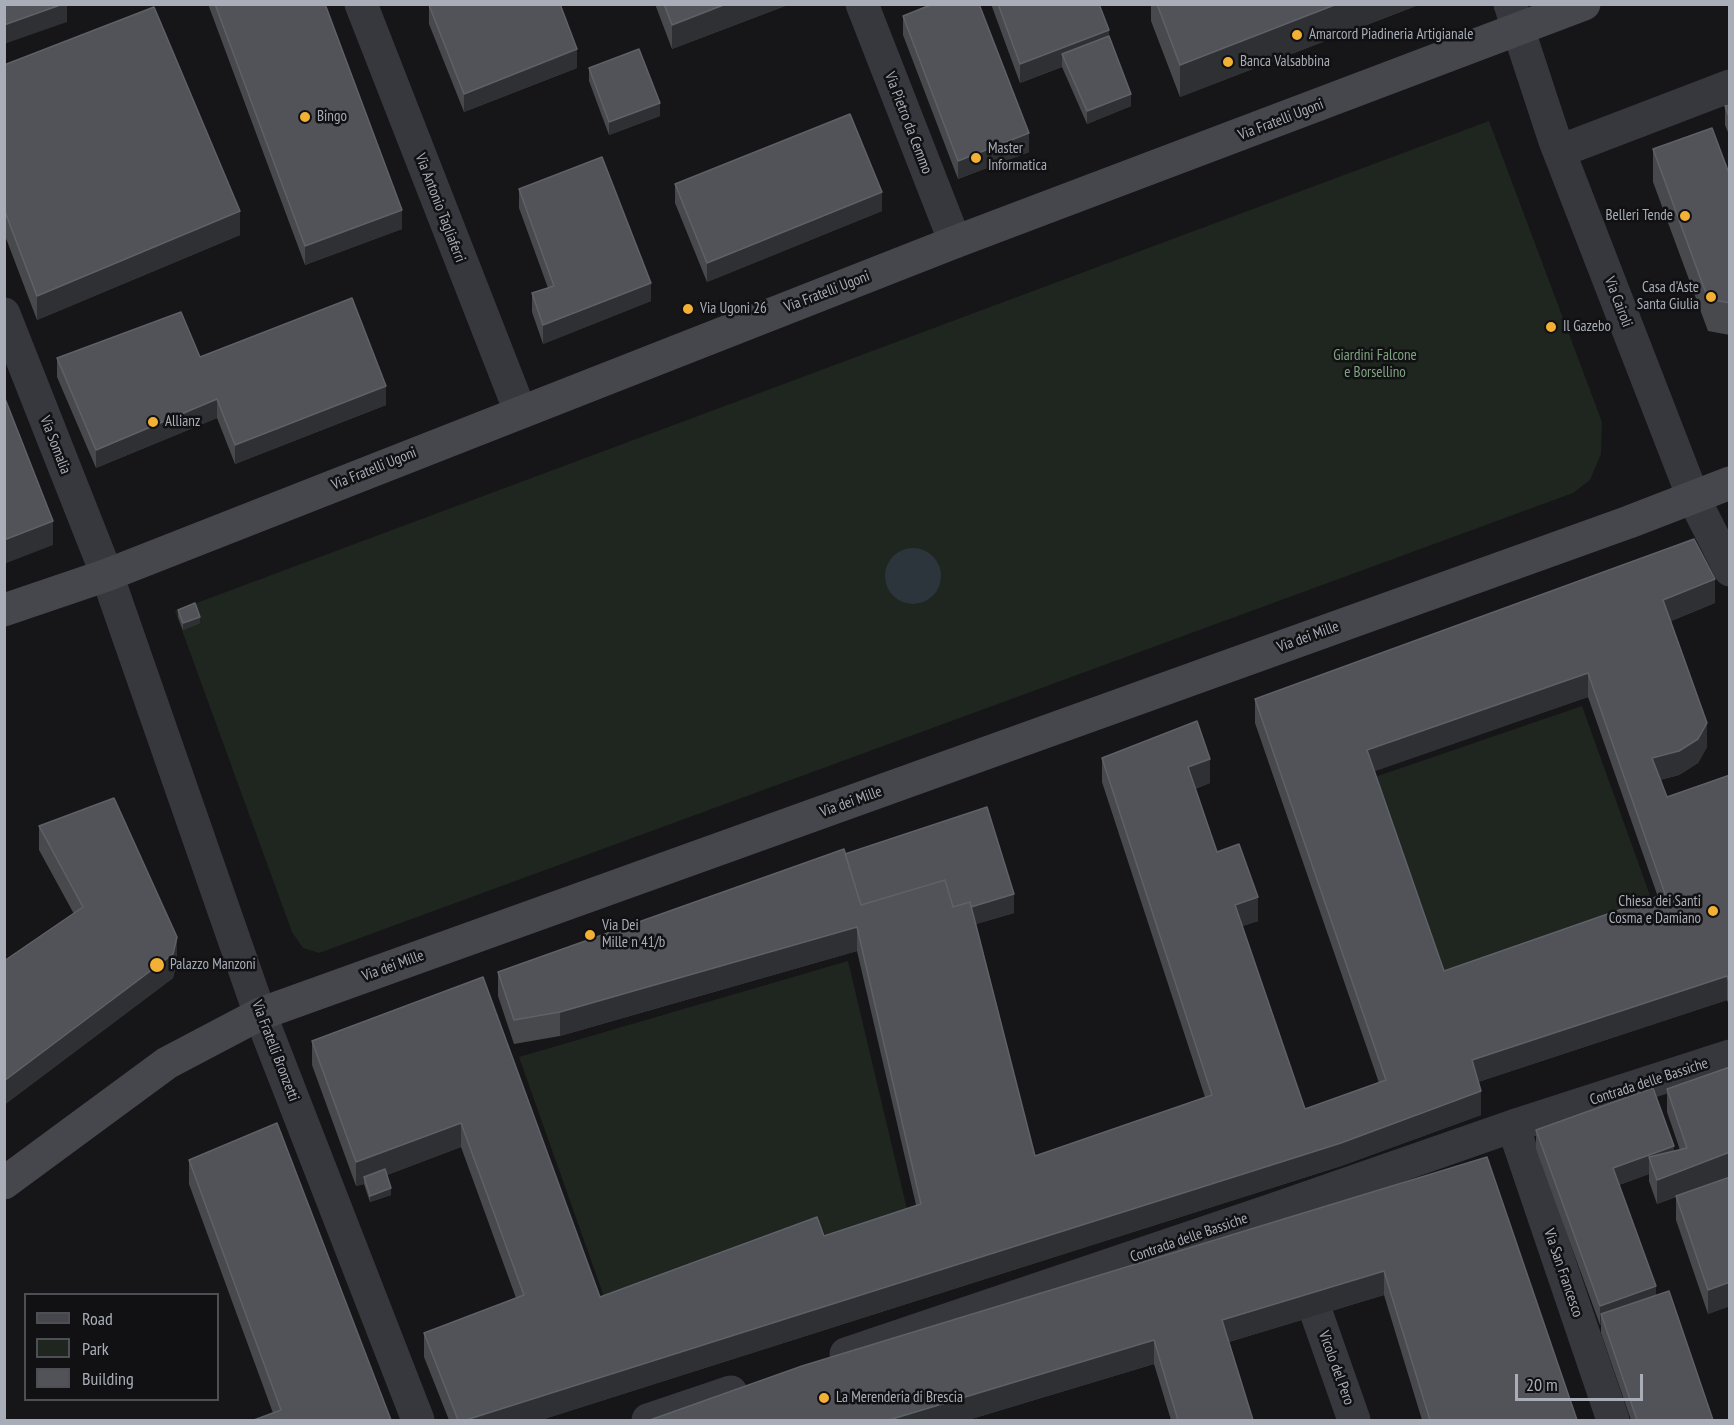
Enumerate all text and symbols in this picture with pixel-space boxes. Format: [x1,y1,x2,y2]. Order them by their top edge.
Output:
place label: Amarcord Piadineria Artigianale [1309,26,1473,44]
marker: Amarcord Piadineria Artigianale [1290,28,1304,42]
place label: Banca Valsabbina [1240,53,1330,71]
marker: Banca Valsabbina [1221,55,1235,69]
street label: Via Pietro da Cemmo [880,69,936,177]
street label: Via Fratelli Ugoni [1236,95,1326,145]
place label: Bingo [317,108,347,126]
marker: Bingo [298,110,312,124]
place label: Master Informatica [988,140,1047,175]
street label: Via Antonio Tagliaferri [411,151,469,265]
marker: Master Informatica [969,151,983,165]
place label: Belleri Tende [1605,207,1673,225]
marker: Belleri Tende [1678,209,1692,223]
street label: Via Fratelli Ugoni [782,267,872,317]
street label: Via Cairoli [1600,274,1636,330]
place label: Casa d'Aste Santa Giulia [1637,279,1699,314]
marker: Casa d'Aste Santa Giulia [1704,290,1718,304]
place label: Via Ugoni 26 [700,300,767,318]
marker: Via Ugoni 26 [681,302,695,316]
place label: Il Gazebo [1563,318,1611,336]
marker: Il Gazebo [1544,320,1558,334]
park label: Giardini Falcone e Borsellino [1333,347,1417,382]
street label: Via Somalia [36,413,74,477]
place label: Allianz [165,413,200,431]
marker: Allianz [146,415,160,429]
street label: Via Fratelli Ugoni [329,444,419,494]
street label: Via dei Mille [1275,618,1341,656]
street label: Via dei Mille [818,783,884,821]
place label: Chiesa dei Santi Cosma e Damiano [1609,893,1701,928]
marker: Chiesa dei Santi Cosma e Damiano [1706,904,1720,918]
place label: Via Dei Mille n 41/b [602,917,665,952]
marker: Via Dei Mille n 41/b [583,928,597,942]
street label: Via dei Mille [360,947,426,985]
marker: Palazzo Manzoni [148,956,166,974]
place label: Palazzo Manzoni [170,956,256,974]
street label: Via Fratelli Bronzetti [248,998,302,1104]
street label: Contrada delle Bassiche [1588,1054,1710,1110]
street label: Contrada delle Bassiche [1128,1209,1250,1267]
street label: Via San Francesco [1539,1226,1587,1320]
legend [24,1293,219,1401]
text: Road [82,1307,113,1330]
street label: Vicolo del Pero [1314,1329,1358,1407]
text: Park [82,1337,109,1360]
scale bar [1518,1362,1646,1400]
text: Building [82,1367,134,1390]
text: 20 m [1526,1373,1558,1396]
place label: La Merenderia di Brescia [836,1389,963,1407]
marker: La Merenderia di Brescia [817,1391,831,1405]

